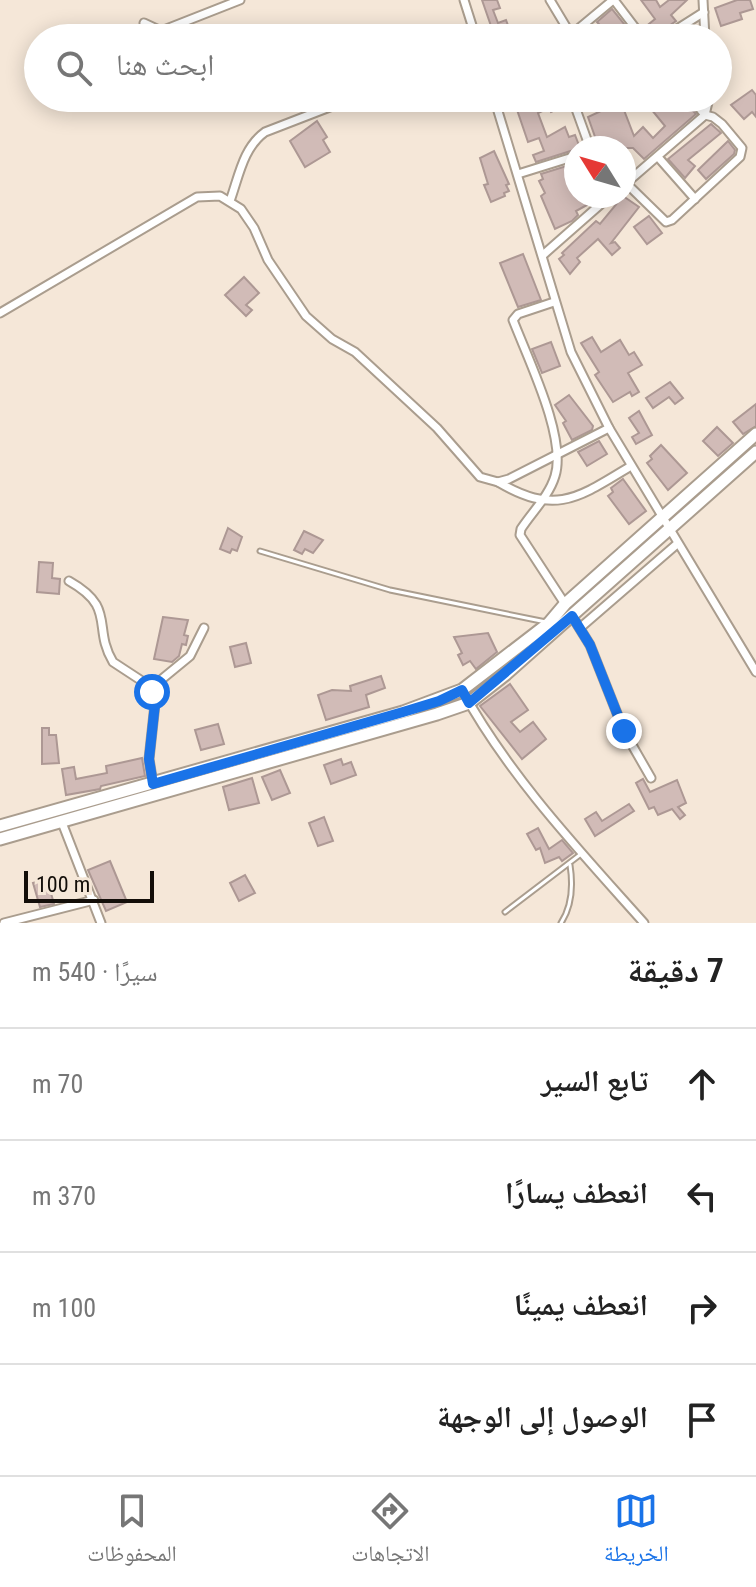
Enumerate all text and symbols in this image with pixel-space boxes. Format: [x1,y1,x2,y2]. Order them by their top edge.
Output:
search box [24,24,732,112]
icon: search [52,46,96,90]
text: ابحث هنا [116,47,214,82]
north arrow [564,136,636,208]
route start [134,674,170,710]
route end [606,713,642,749]
scale bar [24,867,154,903]
text: 100 m [36,872,90,897]
text: 7 دقيقة [628,950,724,990]
text: سيرًا · 540 m [32,957,158,987]
icon: ahead [680,1062,724,1106]
text: تابع السير [541,1063,648,1098]
text: 70 m [32,1069,83,1099]
icon: left [680,1174,724,1218]
text: انعطف يسارًا [505,1175,648,1210]
text: 370 m [32,1181,96,1211]
icon: right [680,1286,724,1330]
text: انعطف يمينًا [514,1287,648,1322]
text: 100 m [32,1293,96,1323]
icon: arrive [680,1398,724,1442]
text: الوصول إلى الوجهة [437,1399,648,1434]
tab: المحفوظات [87,1489,177,1575]
tab: الاتجاهات [351,1489,429,1575]
tab: الخريطة [604,1489,669,1575]

